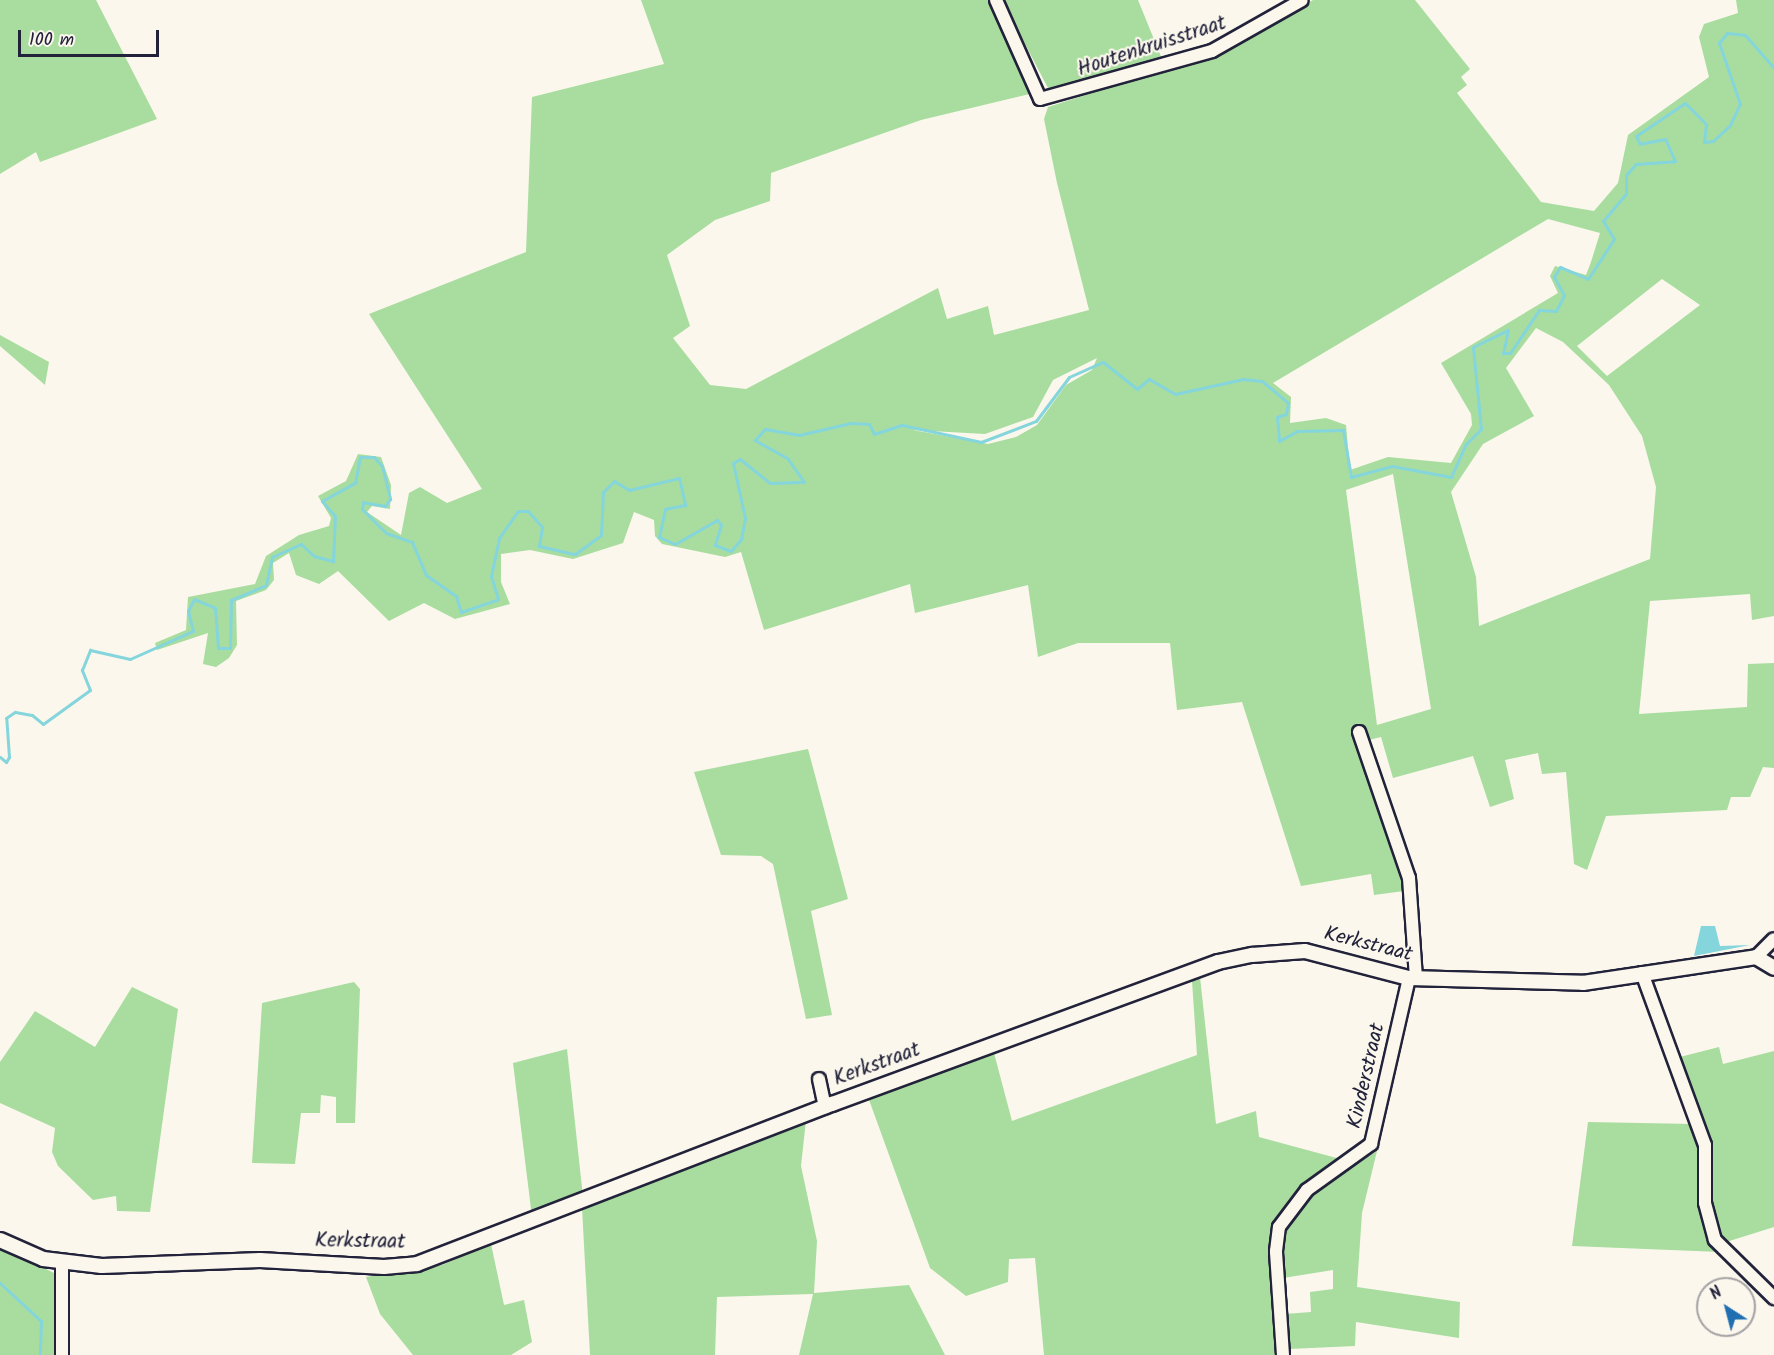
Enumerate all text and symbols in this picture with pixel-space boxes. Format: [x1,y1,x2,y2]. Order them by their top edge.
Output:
street label: Houtenkruisstraat [1074,11,1230,83]
scale bar [21,18,162,56]
text: 100 m [29,26,74,55]
street label: Kerkstraat [1321,922,1415,968]
street label: Kinderstraat [1343,1021,1391,1131]
street label: Kerkstraat [830,1038,924,1092]
street label: Kerkstraat [315,1229,405,1255]
north arrow [1696,1277,1756,1337]
text: N [1705,1281,1728,1307]

